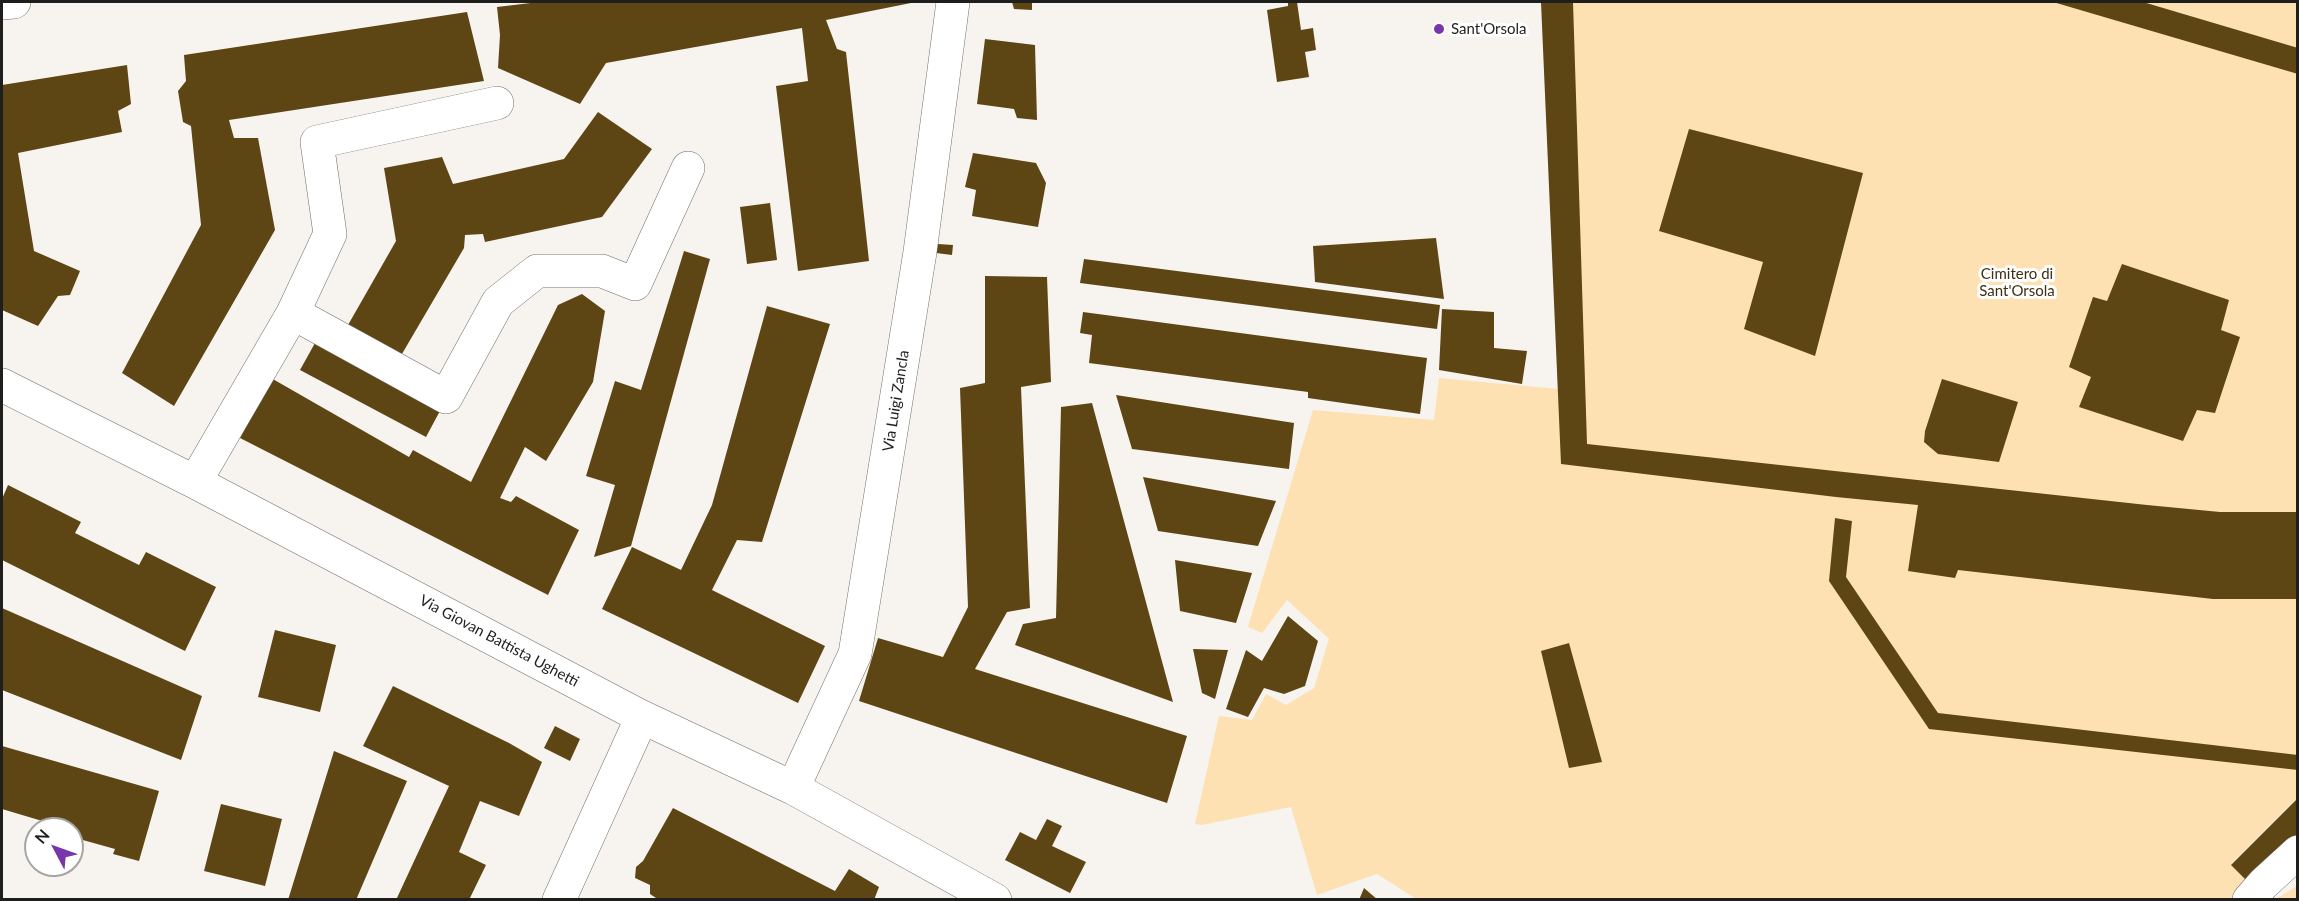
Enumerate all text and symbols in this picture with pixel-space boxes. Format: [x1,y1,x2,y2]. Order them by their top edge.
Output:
place label: Sant'Orsola [1451,20,1526,38]
marker: Sant'Orsola [1432,22,1446,36]
park label: Cimitero di Sant'Orsola [1979,265,2055,300]
street label: Via Luigi Zancla [879,349,913,453]
street label: Via Giovan Battista Ughetti [416,591,582,691]
north arrow [24,817,84,877]
text: N [30,825,53,847]

